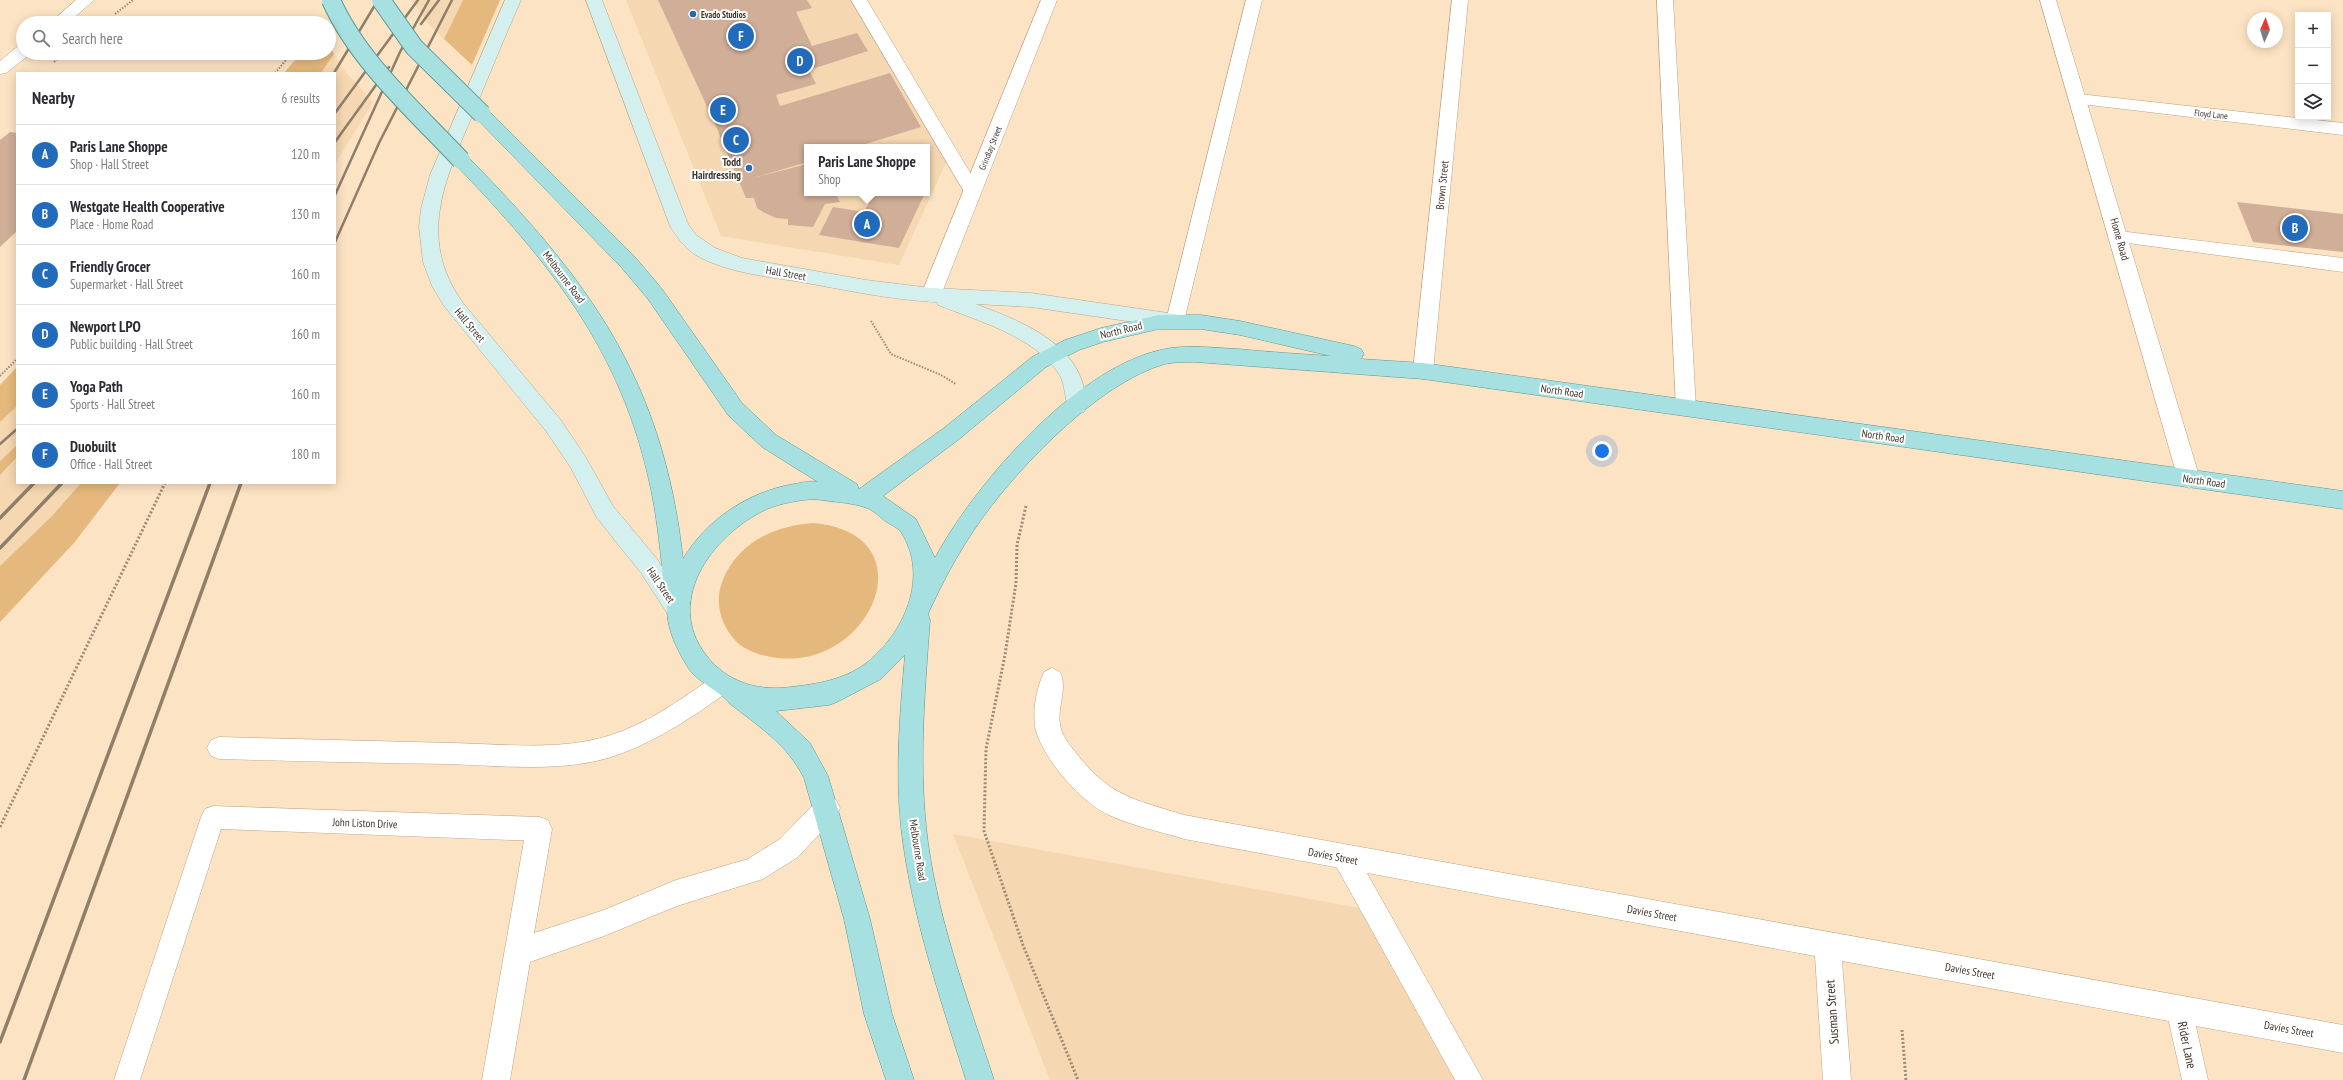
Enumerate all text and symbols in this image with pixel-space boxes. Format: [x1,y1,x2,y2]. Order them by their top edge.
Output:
marker: Evado Studios [688,9,698,19]
place label: Evado Studios [701,9,746,20]
north arrow [2247,12,2283,48]
map controls [2295,12,2331,120]
button: + [2295,12,2331,48]
search box [16,16,336,60]
pin: F [728,21,754,51]
icon: search [30,27,52,49]
text: Search here [62,29,123,48]
pin: D [787,46,813,76]
button: − [2295,48,2331,84]
button: layers [2295,84,2331,120]
text: Nearby [32,87,75,109]
text: 6 results [281,90,320,107]
pin: E [710,95,736,125]
street label: Floyd Lane [2194,107,2229,121]
street label: Grindlay Street [976,124,1004,171]
pin: C [723,125,749,155]
text: Paris Lane Shoppe [70,137,168,156]
popup [804,144,930,196]
text: A [42,146,48,163]
text: 120 m [291,146,320,163]
text: Paris Lane Shoppe [818,152,916,171]
place label: Todd Hairdressing [692,155,741,182]
text: Shop · Hall Street [70,156,149,173]
street label: Brown Street [1432,160,1452,210]
marker: Todd Hairdressing [744,163,754,173]
text: Shop [818,171,841,188]
text: Westgate Health Cooperative [70,197,225,216]
text: B [42,206,48,223]
text: 130 m [291,206,320,223]
pin: A [854,209,880,239]
pin: B [2282,213,2308,243]
text: Place · Home Road [70,216,154,233]
street label: Home Road [2107,216,2133,262]
street label: Melbourne Road [540,248,588,306]
text: Friendly Grocer [70,257,150,276]
street label: Hall Street [765,263,807,283]
text: C [42,266,48,283]
text: 160 m [291,266,320,283]
text: Supermarket · Hall Street [70,276,183,293]
street label: Hall Street [452,305,488,345]
text: Newport LPO [70,317,141,336]
street label: North Road [1098,318,1144,342]
text: D [42,326,48,343]
text: 160 m [291,326,320,343]
text: Public building · Hall Street [70,336,193,353]
text: Yoga Path [70,377,123,396]
street label: North Road [1540,381,1584,401]
text: E [42,386,48,403]
text: 160 m [291,386,320,403]
text: Sports · Hall Street [70,396,155,413]
street label: North Road [1861,426,1905,446]
text: Duobuilt [70,437,116,456]
your location [1592,441,1612,461]
text: F [42,446,48,463]
text: 180 m [291,446,320,463]
text: Office · Hall Street [70,456,152,473]
street label: North Road [2182,471,2226,491]
street label: Hall Street [644,564,678,606]
street label: John Liston Drive [331,815,398,831]
street label: Melbourne Road [906,818,930,882]
street label: Davies Street [1307,844,1359,868]
street label: Davies Street [1626,902,1678,924]
street label: Davies Street [1944,960,1996,982]
street label: Susman Street [1821,979,1843,1045]
street label: Davies Street [2263,1018,2315,1040]
street label: Rider Lane [2174,1020,2200,1070]

